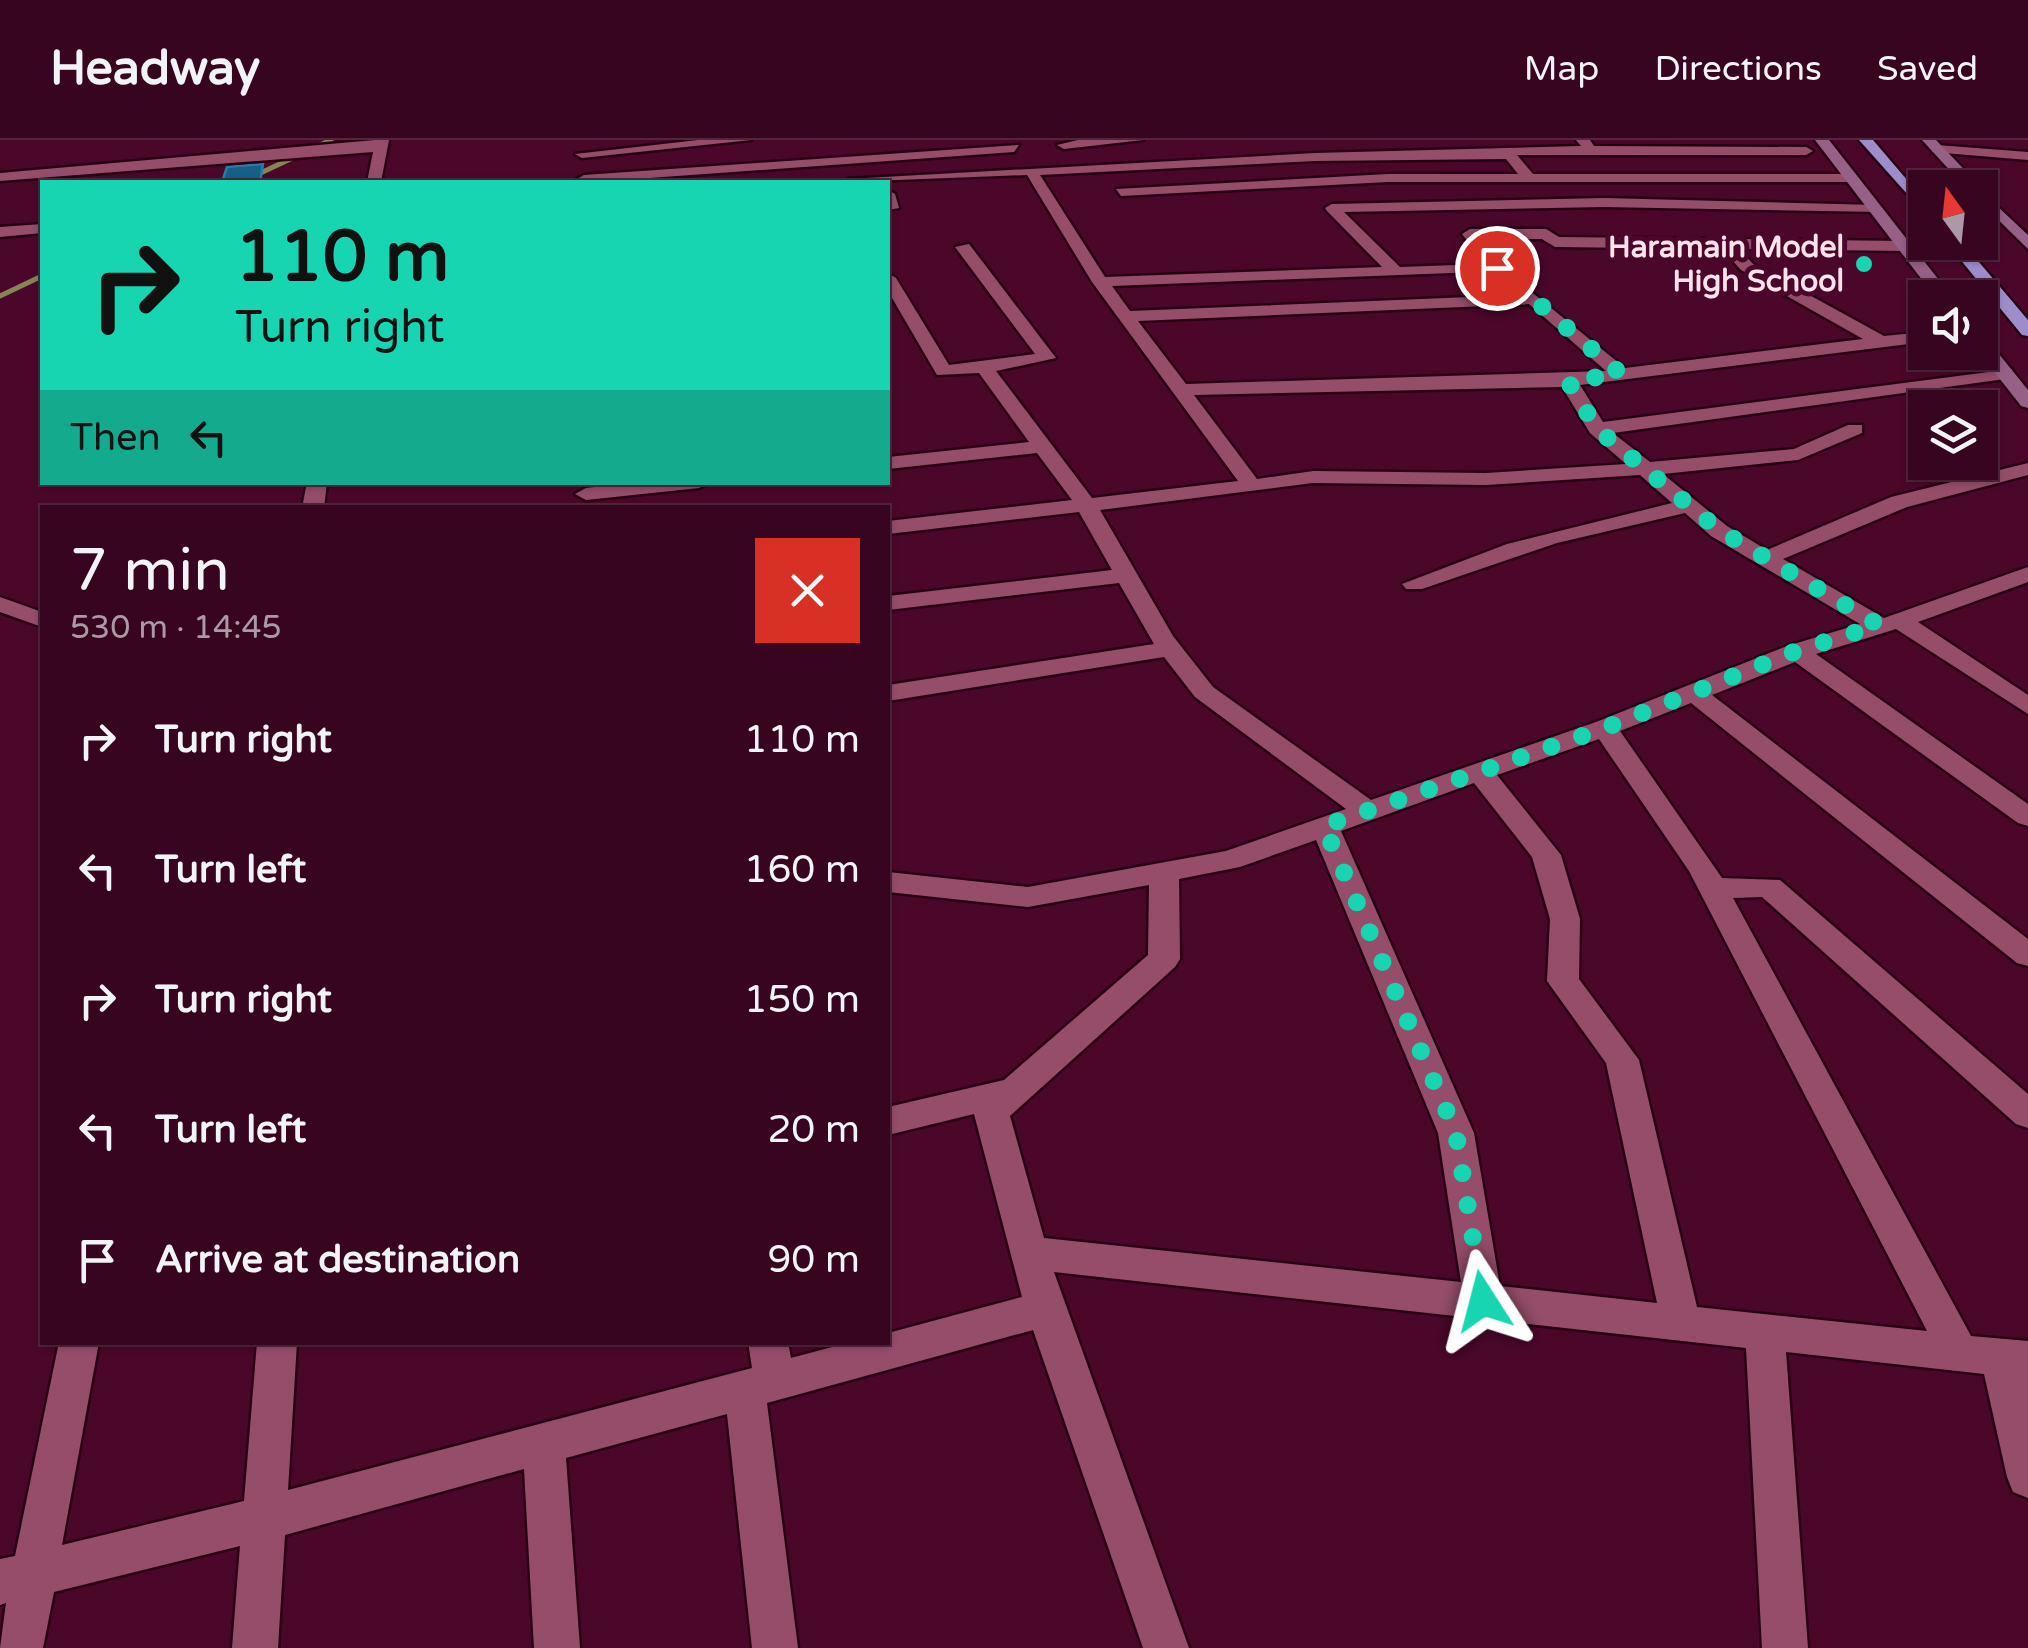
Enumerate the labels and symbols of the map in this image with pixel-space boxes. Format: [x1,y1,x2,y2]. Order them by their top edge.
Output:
north arrow [1908,170,1998,260]
pin [1455,226,1540,311]
place label: Haramain Model High School [1608,229,1844,300]
marker: Haramain Model High School [1853,253,1875,275]
position arrow [1431,1249,1535,1353]

